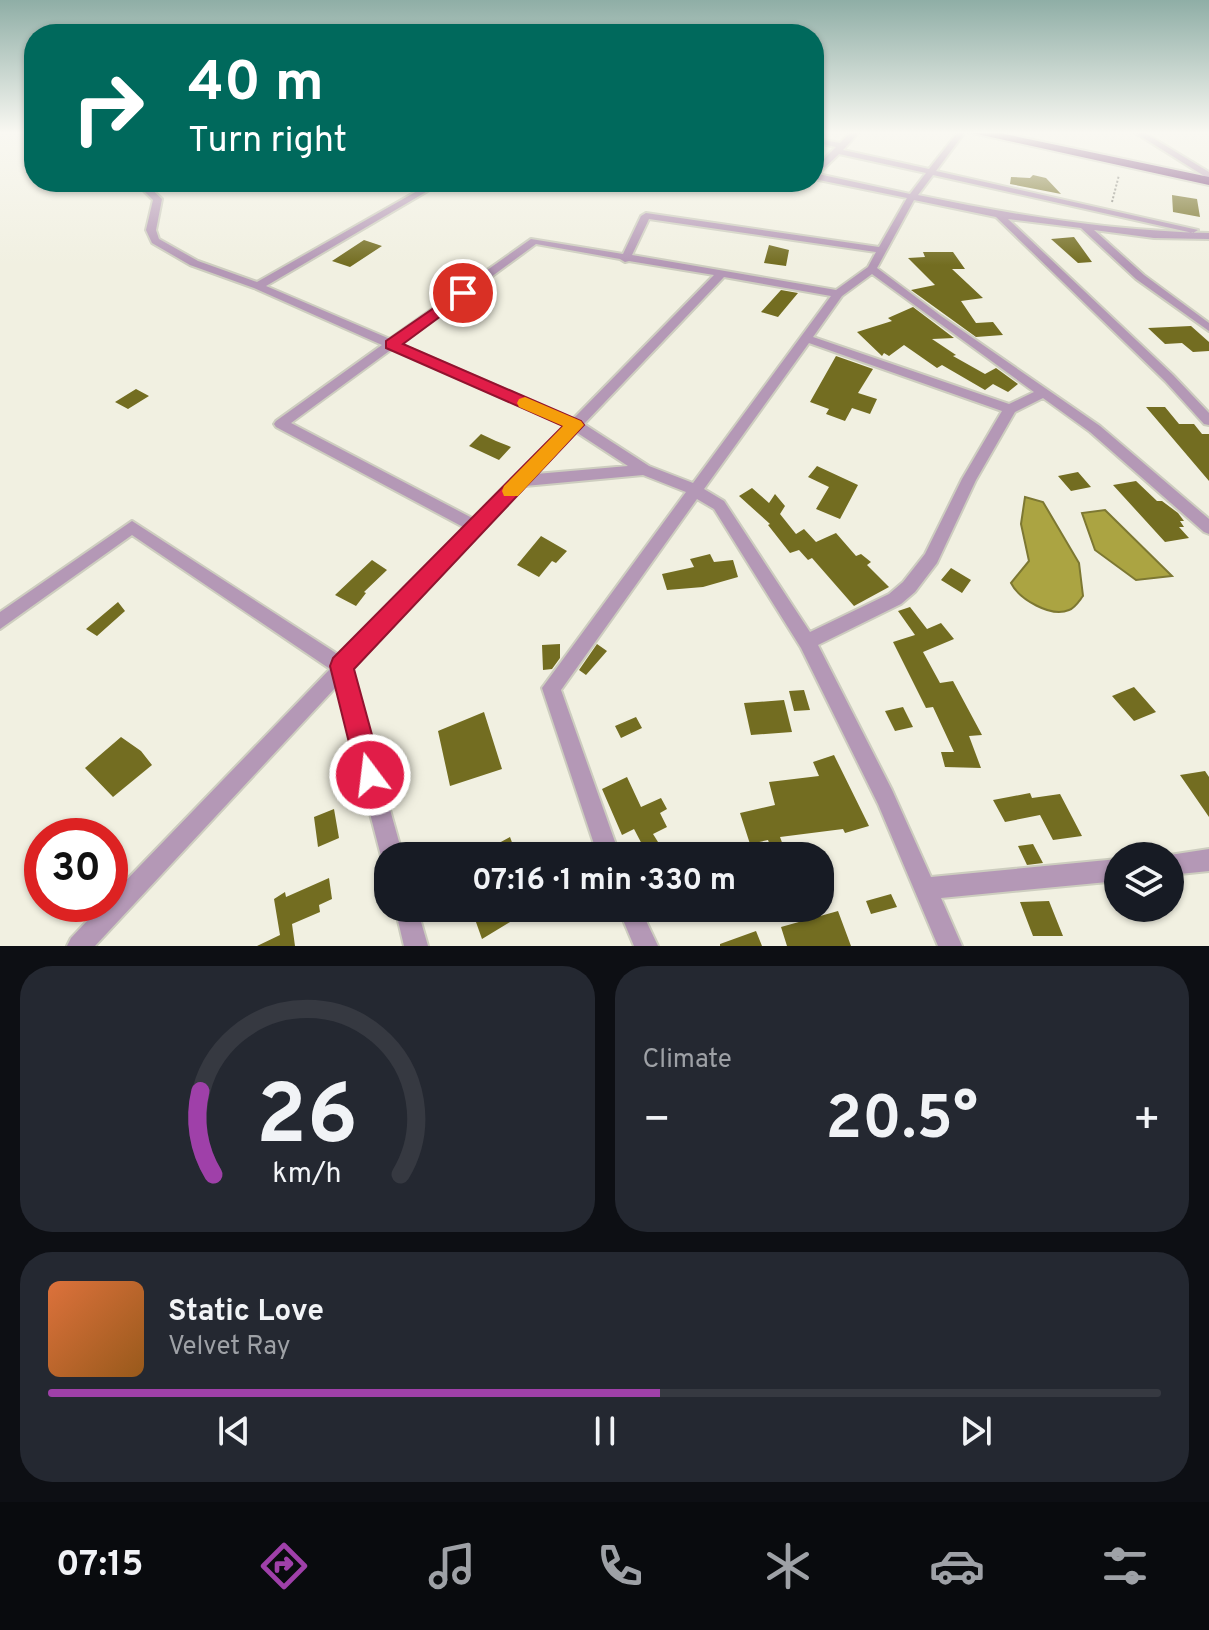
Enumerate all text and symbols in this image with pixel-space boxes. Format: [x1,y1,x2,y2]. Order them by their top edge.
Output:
text: 40 m [188,50,324,120]
icon: right [56,56,160,160]
text: Turn right [188,119,347,165]
pin [429,259,497,327]
icon: arrive [441,271,485,315]
position arrow [328,733,412,817]
speed limit sign: 30 [24,818,128,922]
map controls [1104,842,1184,922]
button: layers [1104,842,1184,922]
text: 07:16 · 1 min · 330 m [472,863,736,900]
text: Climate [643,1044,732,1077]
text: 26 [256,1068,358,1173]
text: 20.5° [826,1084,978,1160]
text: − [643,1094,671,1150]
text: + [1133,1094,1161,1150]
text: km/h [273,1157,342,1193]
text: Static Love [168,1294,324,1331]
text: Velvet Ray [168,1331,291,1364]
icon: previous [212,1409,256,1453]
icon: pause [583,1409,627,1453]
icon: next [954,1409,998,1453]
icon: directions [256,1538,312,1594]
icon: music [424,1538,480,1594]
icon: phone [592,1538,648,1594]
icon: climate [760,1538,816,1594]
icon: car [929,1538,985,1594]
icon: filters [1097,1538,1153,1594]
text: 07:15 [56,1543,144,1589]

